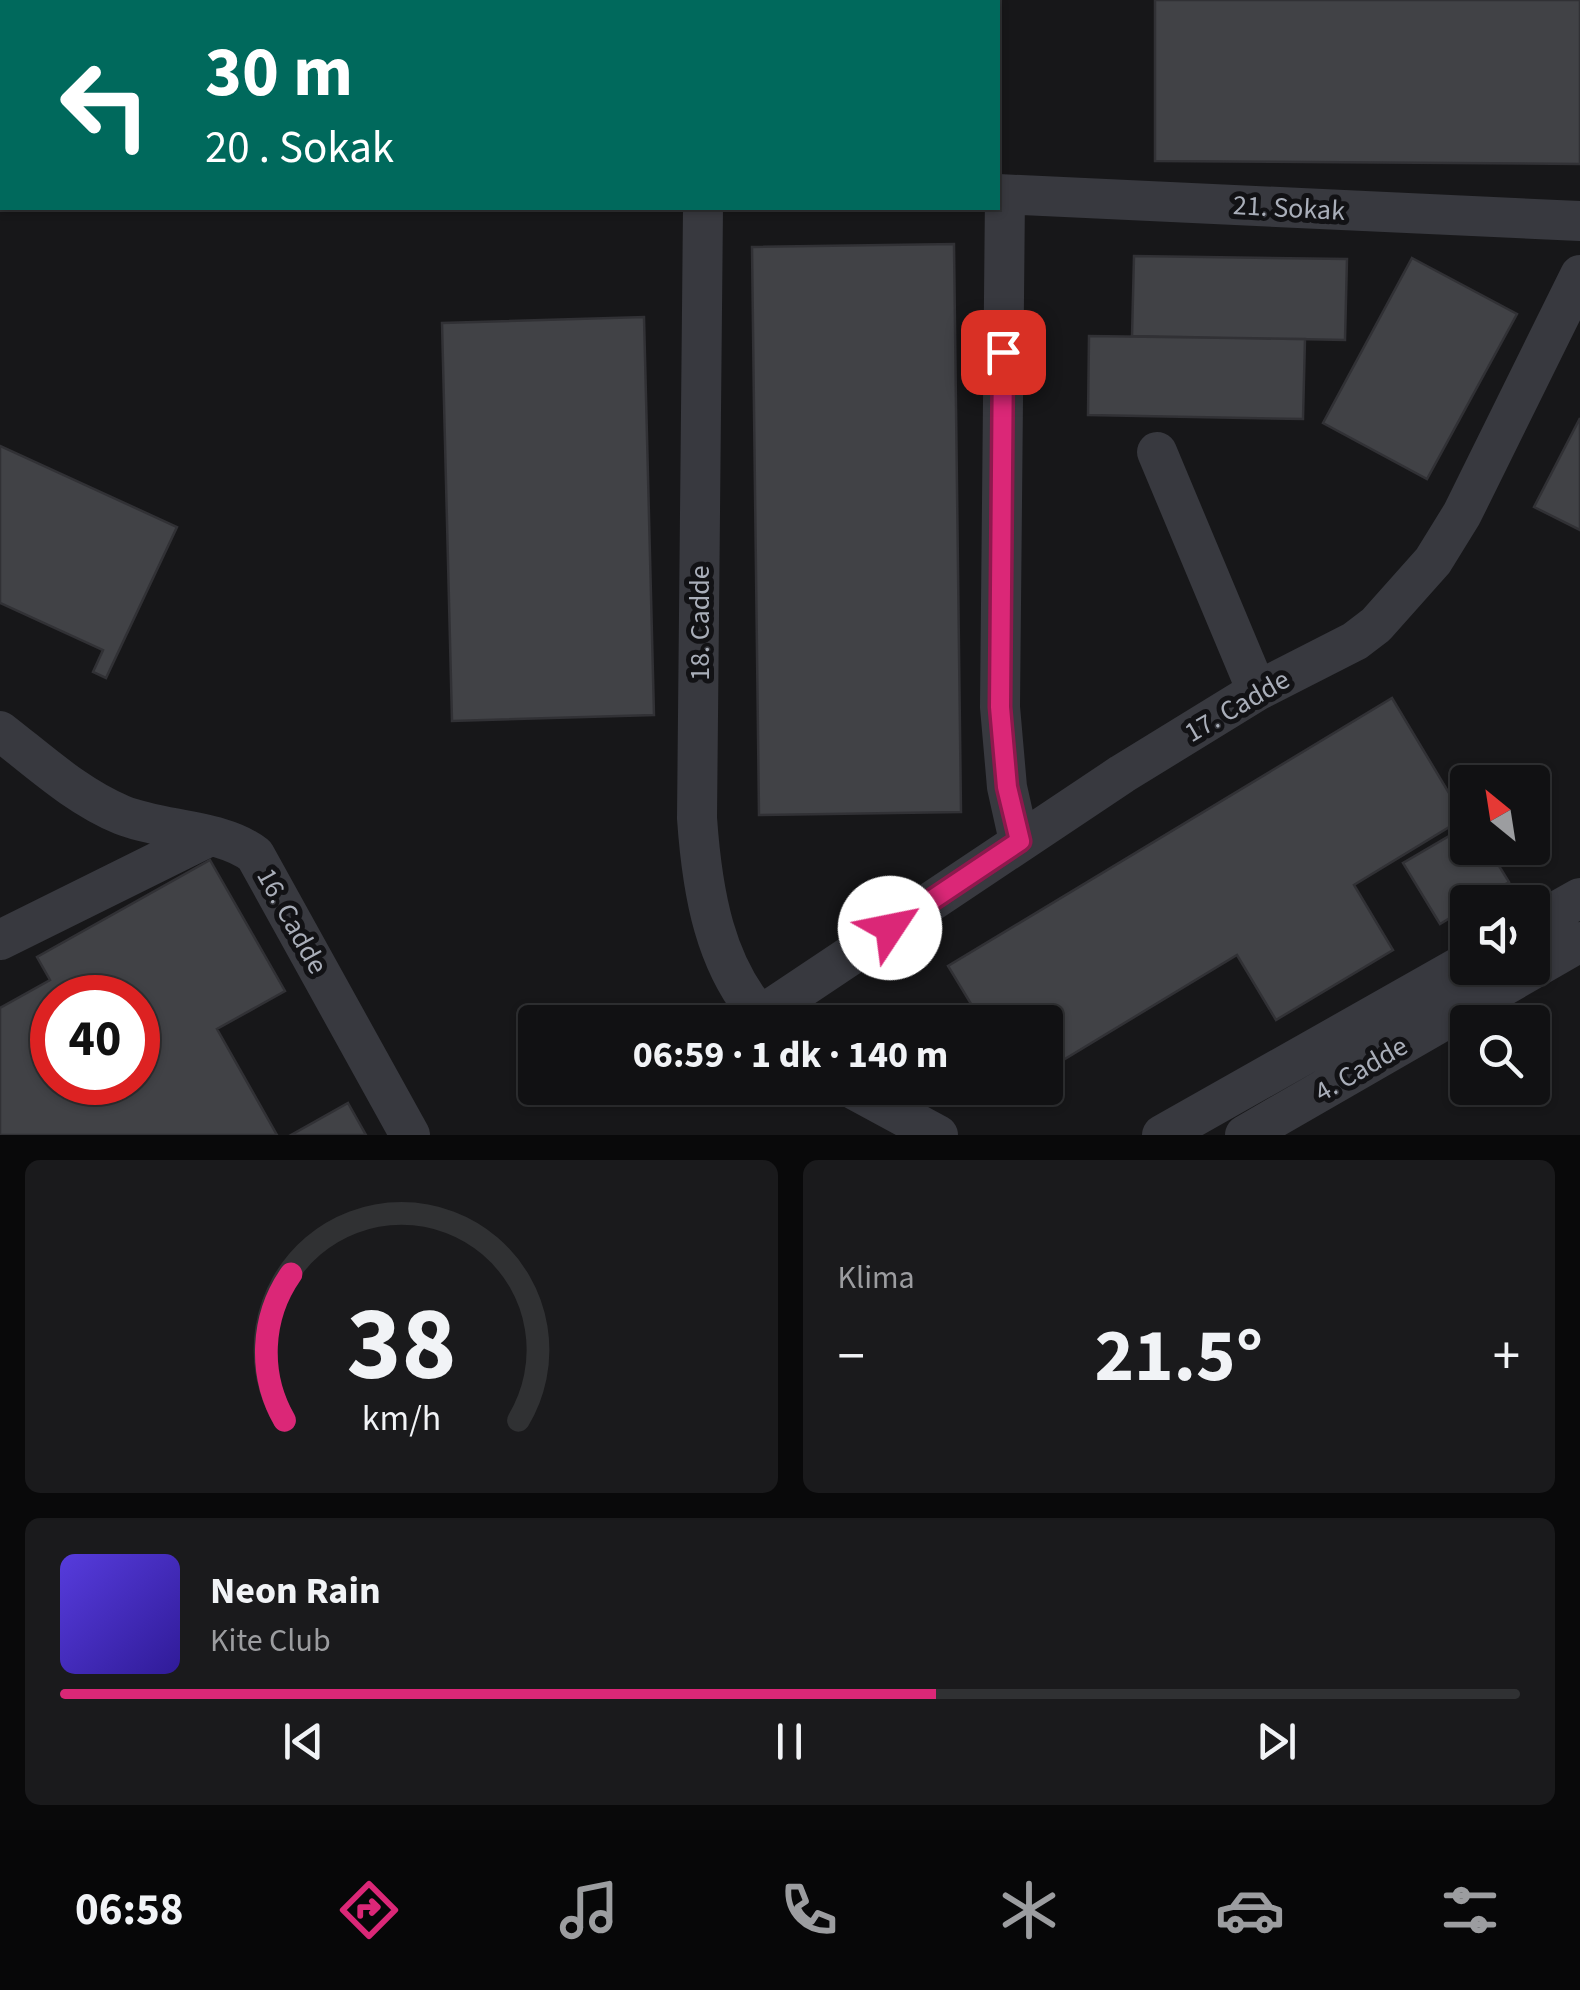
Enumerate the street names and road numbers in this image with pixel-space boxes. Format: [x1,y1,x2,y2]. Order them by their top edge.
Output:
street label: 21. Sokak [1232,185,1346,231]
street label: 18. Cadde [680,565,720,681]
street label: 17. Cadde [1177,660,1297,752]
street label: 16. Cadde [247,861,337,981]
street label: 4. Cadde [1307,1026,1415,1112]

